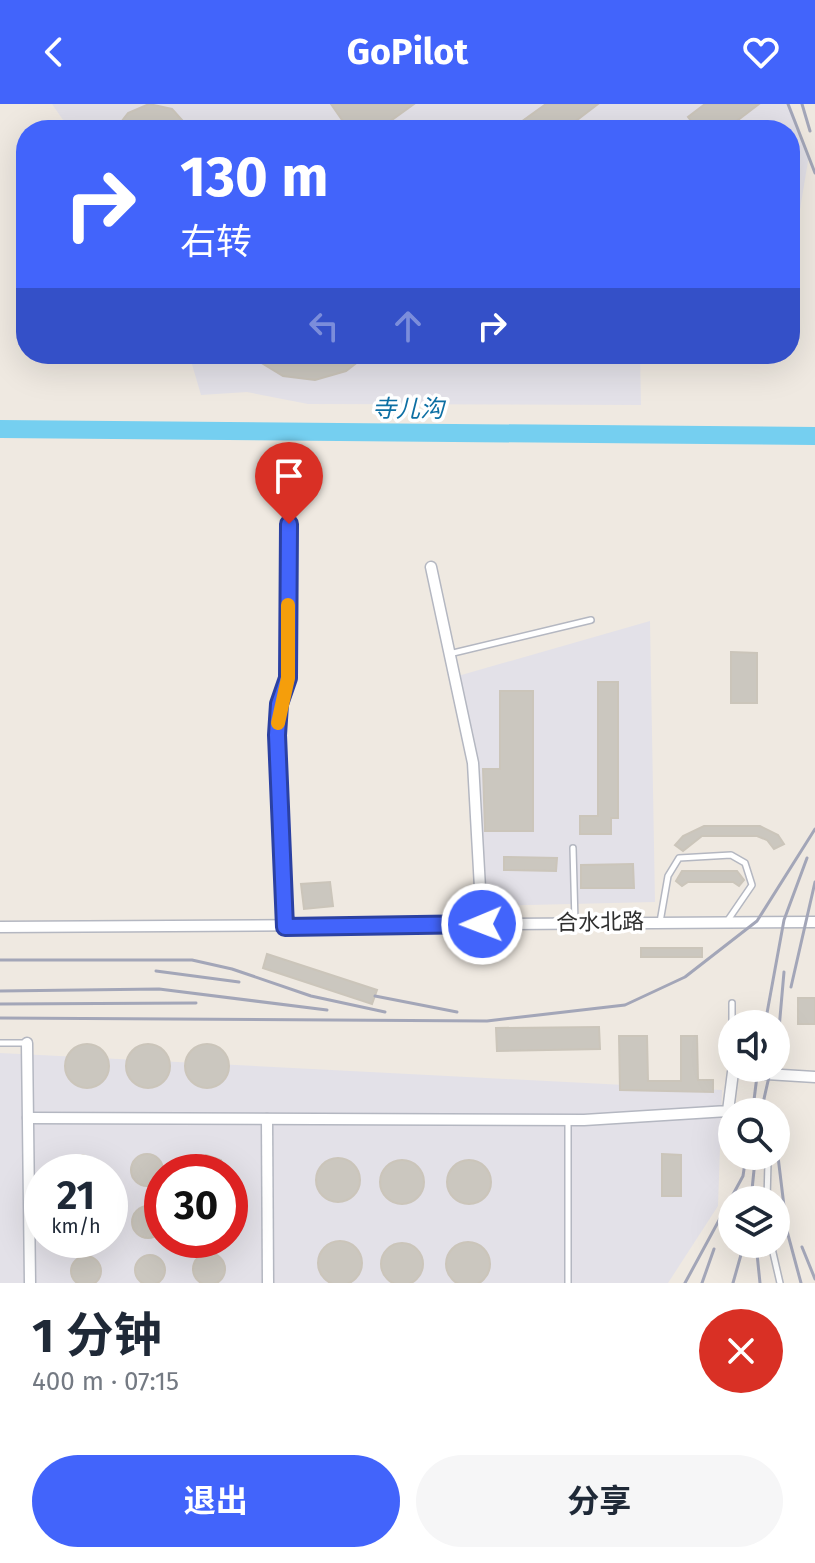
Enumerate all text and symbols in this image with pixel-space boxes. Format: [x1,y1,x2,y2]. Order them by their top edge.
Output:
icon: back [32,30,76,74]
text: GoPilot [347,30,468,74]
icon: heart [739,30,783,74]
text: 130 m [180,144,328,211]
icon: right [48,152,152,256]
text: 右转 [180,220,252,264]
icon: left [302,304,346,348]
icon: ahead [386,304,430,348]
icon: right [470,304,514,348]
water label: 寺儿沟 [372,395,447,423]
pin [255,442,323,524]
icon: arrive [267,454,311,498]
position arrow [440,882,524,966]
street label: 合水北路 [556,908,644,936]
map controls [718,1010,790,1258]
button: sound [718,1010,790,1082]
button: search [718,1098,790,1170]
speed limit sign: 30 [144,1154,248,1258]
text: 21 [57,1172,95,1220]
button: layers [718,1186,790,1258]
text: km/h [51,1214,101,1238]
text: 1 分钟 [32,1307,162,1365]
button: close [699,1309,783,1393]
text: 400 m · 07:15 [32,1366,179,1397]
button: 退出 [32,1455,400,1547]
button: 分享 [416,1455,783,1547]

